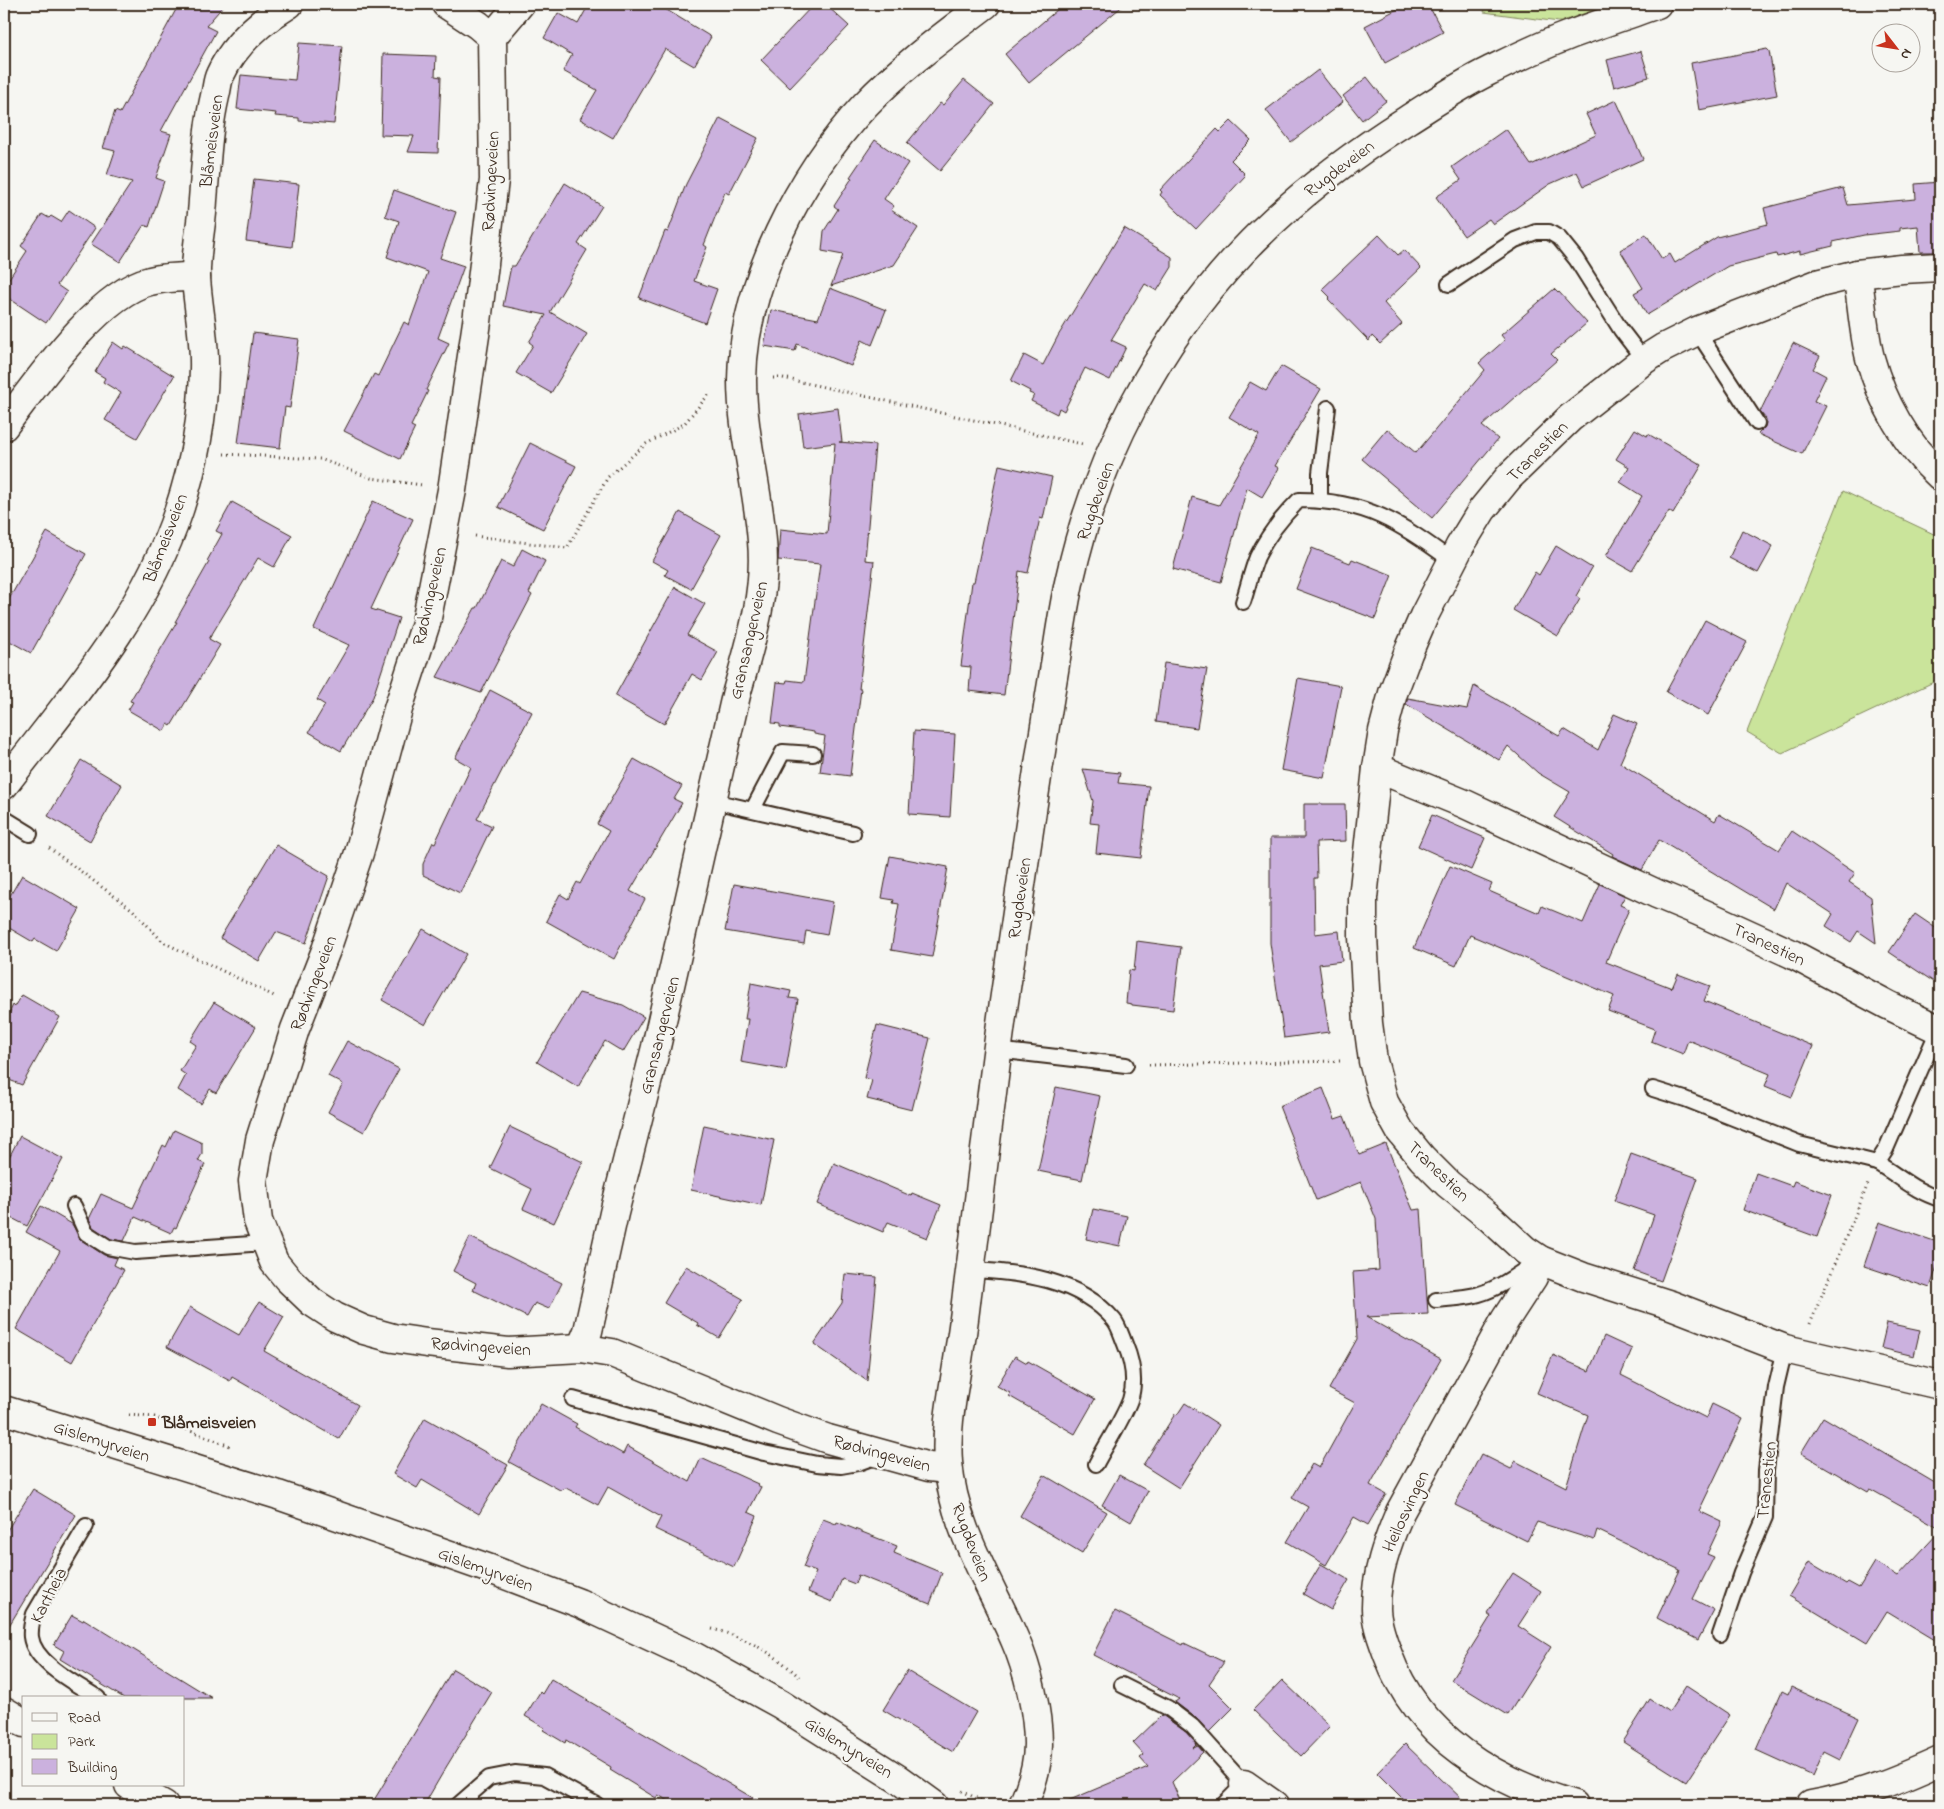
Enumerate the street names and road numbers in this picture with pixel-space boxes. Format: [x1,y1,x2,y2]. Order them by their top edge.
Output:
street label: Blåmeisveien [194,93,232,190]
street label: Rødvingeveien [476,130,509,232]
street label: Rugdeveien [1300,134,1382,206]
street label: Tranestien [1502,416,1575,489]
street label: Rugdeveien [1071,458,1124,545]
street label: Blåmeisveien [138,490,196,588]
street label: Rødvingeveien [407,544,456,649]
street label: Gransangerveien [724,579,777,702]
street label: Rugdeveien [1002,856,1041,941]
street label: Tranestien [1727,918,1809,974]
street label: Rødvingeveien [285,932,346,1036]
street label: Gransangerveien [634,974,689,1097]
street label: Tranestien [1401,1136,1475,1209]
street label: Rødvingeveien [430,1332,532,1365]
street label: Gislemyrveien [50,1415,153,1471]
street label: Rødvingeveien [829,1429,933,1481]
street label: Tranestien [1751,1440,1785,1520]
street label: Heilosvingen [1377,1467,1438,1557]
street label: Rugdeveien [942,1500,997,1586]
street label: Gislemyrveien [434,1542,537,1600]
street label: Kartheia [25,1563,75,1628]
street label: Gislemyrveien [799,1711,897,1786]

